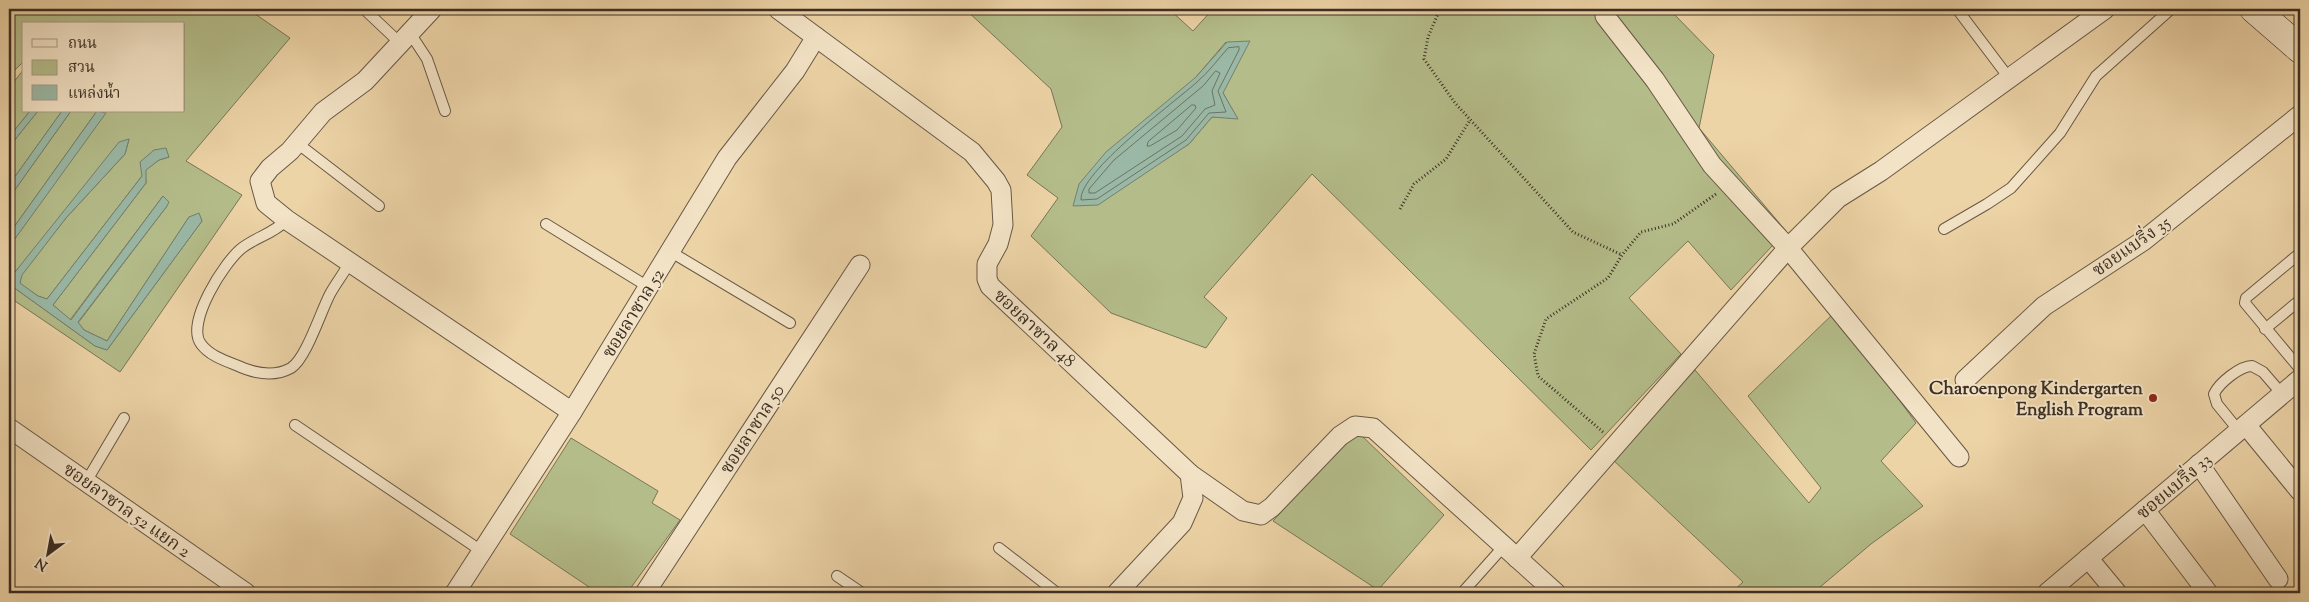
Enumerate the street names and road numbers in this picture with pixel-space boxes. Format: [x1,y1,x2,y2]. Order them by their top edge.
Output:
street label: ซอยแบริ่ง 35 [2086,209,2177,284]
street label: ซอยลาซาล 52 [597,264,673,364]
street label: ซอยลาซาล 48 [987,284,1081,375]
street label: ซอยลาซาล 50 [715,380,792,480]
street label: ซอยแบริ่ง 33 [2130,446,2219,527]
street label: ซอยลาซาล 52 แยก 2 [57,458,195,566]

